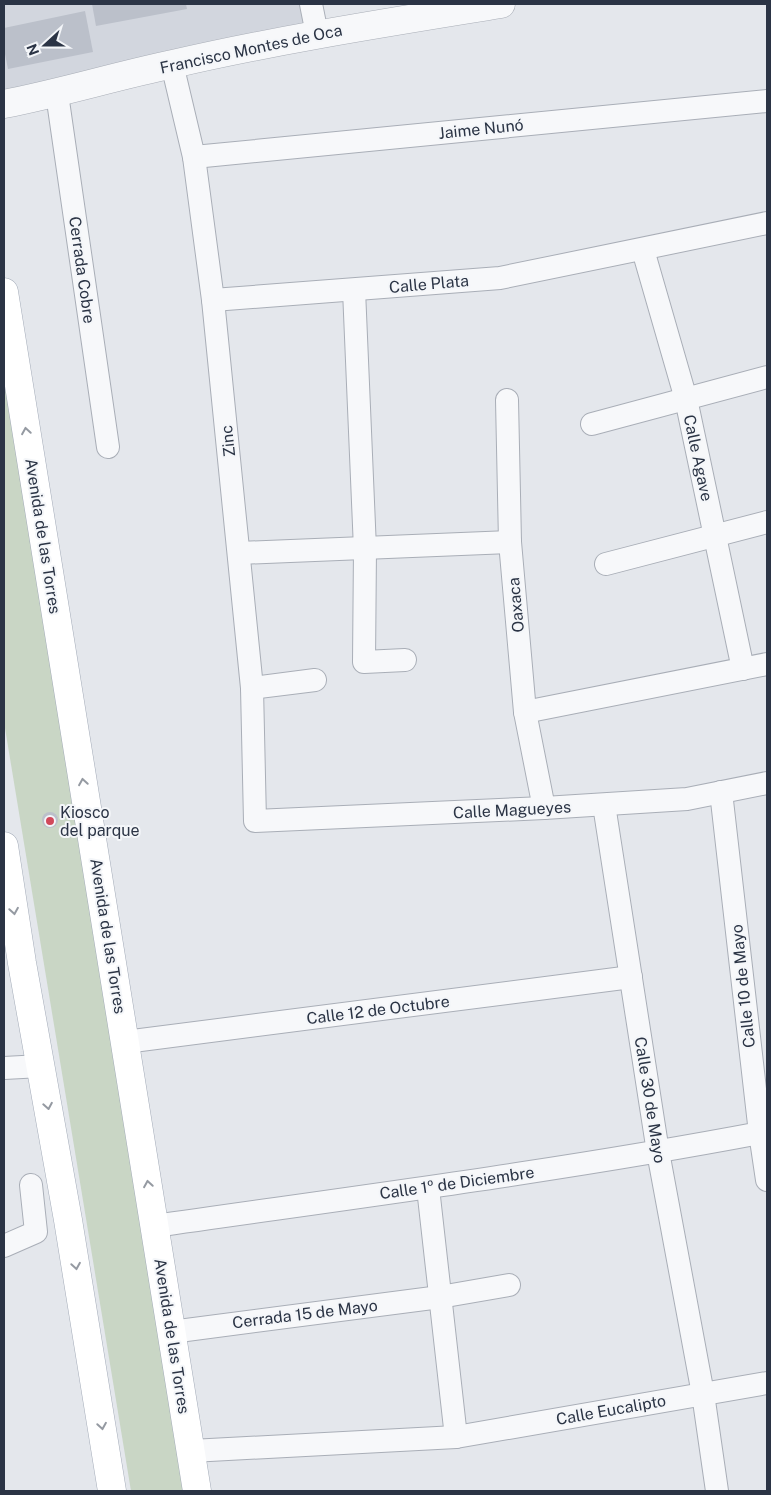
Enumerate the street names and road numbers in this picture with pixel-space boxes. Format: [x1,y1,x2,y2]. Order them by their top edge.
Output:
street label: Francisco Montes de Oca [158,20,344,78]
street label: Jaime Nunó [437,115,525,143]
street label: Cerrada Cobre [65,215,99,325]
street label: Calle Plata [388,271,470,297]
street label: Calle Agave [680,413,716,503]
street label: Zinc [217,424,239,458]
street label: Avenida de las Torres [21,457,65,615]
street label: Oaxaca [504,577,528,633]
street label: Calle Magueyes [453,797,571,823]
street label: Avenida de las Torres [86,857,130,1015]
street label: Calle 10 de Mayo [727,923,759,1049]
street label: Calle 12 de Octubre [305,992,451,1028]
street label: Calle 30 de Mayo [631,1035,669,1165]
street label: Calle 1º de Diciembre [378,1163,536,1203]
street label: Avenida de las Torres [150,1257,194,1415]
street label: Cerrada 15 de Mayo [231,1296,379,1332]
street label: Calle Eucalipto [555,1391,667,1429]

